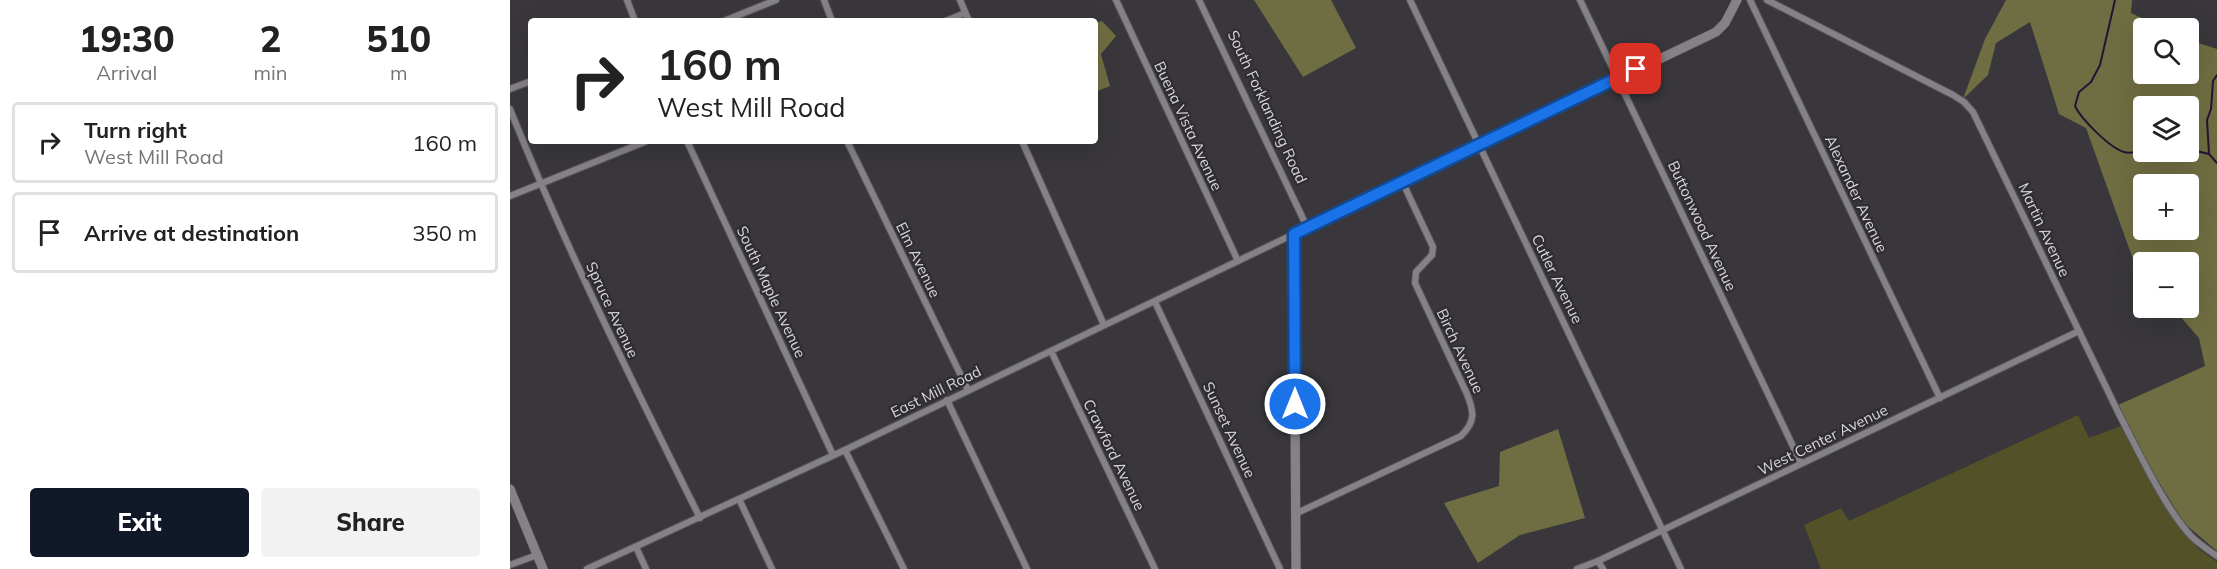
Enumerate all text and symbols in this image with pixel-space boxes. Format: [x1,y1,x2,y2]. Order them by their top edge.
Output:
text: 19:30 [79,16,175,61]
text: 2 [260,16,281,61]
text: 510 [366,16,431,61]
map controls [2133,18,2199,318]
button: search [2133,18,2199,84]
street label: South Forklanding Road [1224,27,1311,186]
text: 160 m [657,38,782,91]
icon: right [558,42,636,120]
pin [1610,43,1661,94]
icon: arrive [1619,52,1652,85]
street label: Buena Vista Avenue [1150,58,1227,193]
text: Arrival [96,60,157,85]
text: min [253,60,288,85]
text: m [390,60,408,85]
text: West Mill Road [657,90,846,124]
button: layers [2133,96,2199,162]
text: Turn right [84,116,187,144]
icon: right [33,126,66,159]
text: 160 m [412,129,477,157]
street label: Alexander Avenue [1821,132,1892,255]
text: West Mill Road [84,144,224,169]
street label: Buttonwood Avenue [1664,158,1741,294]
button: + [2133,174,2199,240]
street label: Martin Avenue [2014,180,2075,280]
icon: arrive [33,216,66,249]
text: Arrive at destination [84,219,299,247]
text: 350 m [412,219,477,247]
street label: Elm Avenue [892,219,945,301]
street label: South Maple Avenue [733,223,810,361]
street label: Cutler Avenue [1528,231,1587,327]
button: − [2133,252,2199,318]
street label: Spruce Avenue [582,259,643,361]
street label: Birch Avenue [1433,305,1488,396]
street label: East Mill Road [887,361,984,422]
position arrow [1263,372,1327,436]
street label: Sunset Avenue [1199,379,1260,481]
street label: Crawford Avenue [1079,396,1150,514]
street label: West Center Avenue [1755,400,1891,479]
button: Exit [30,488,249,557]
button: Share [261,488,480,557]

